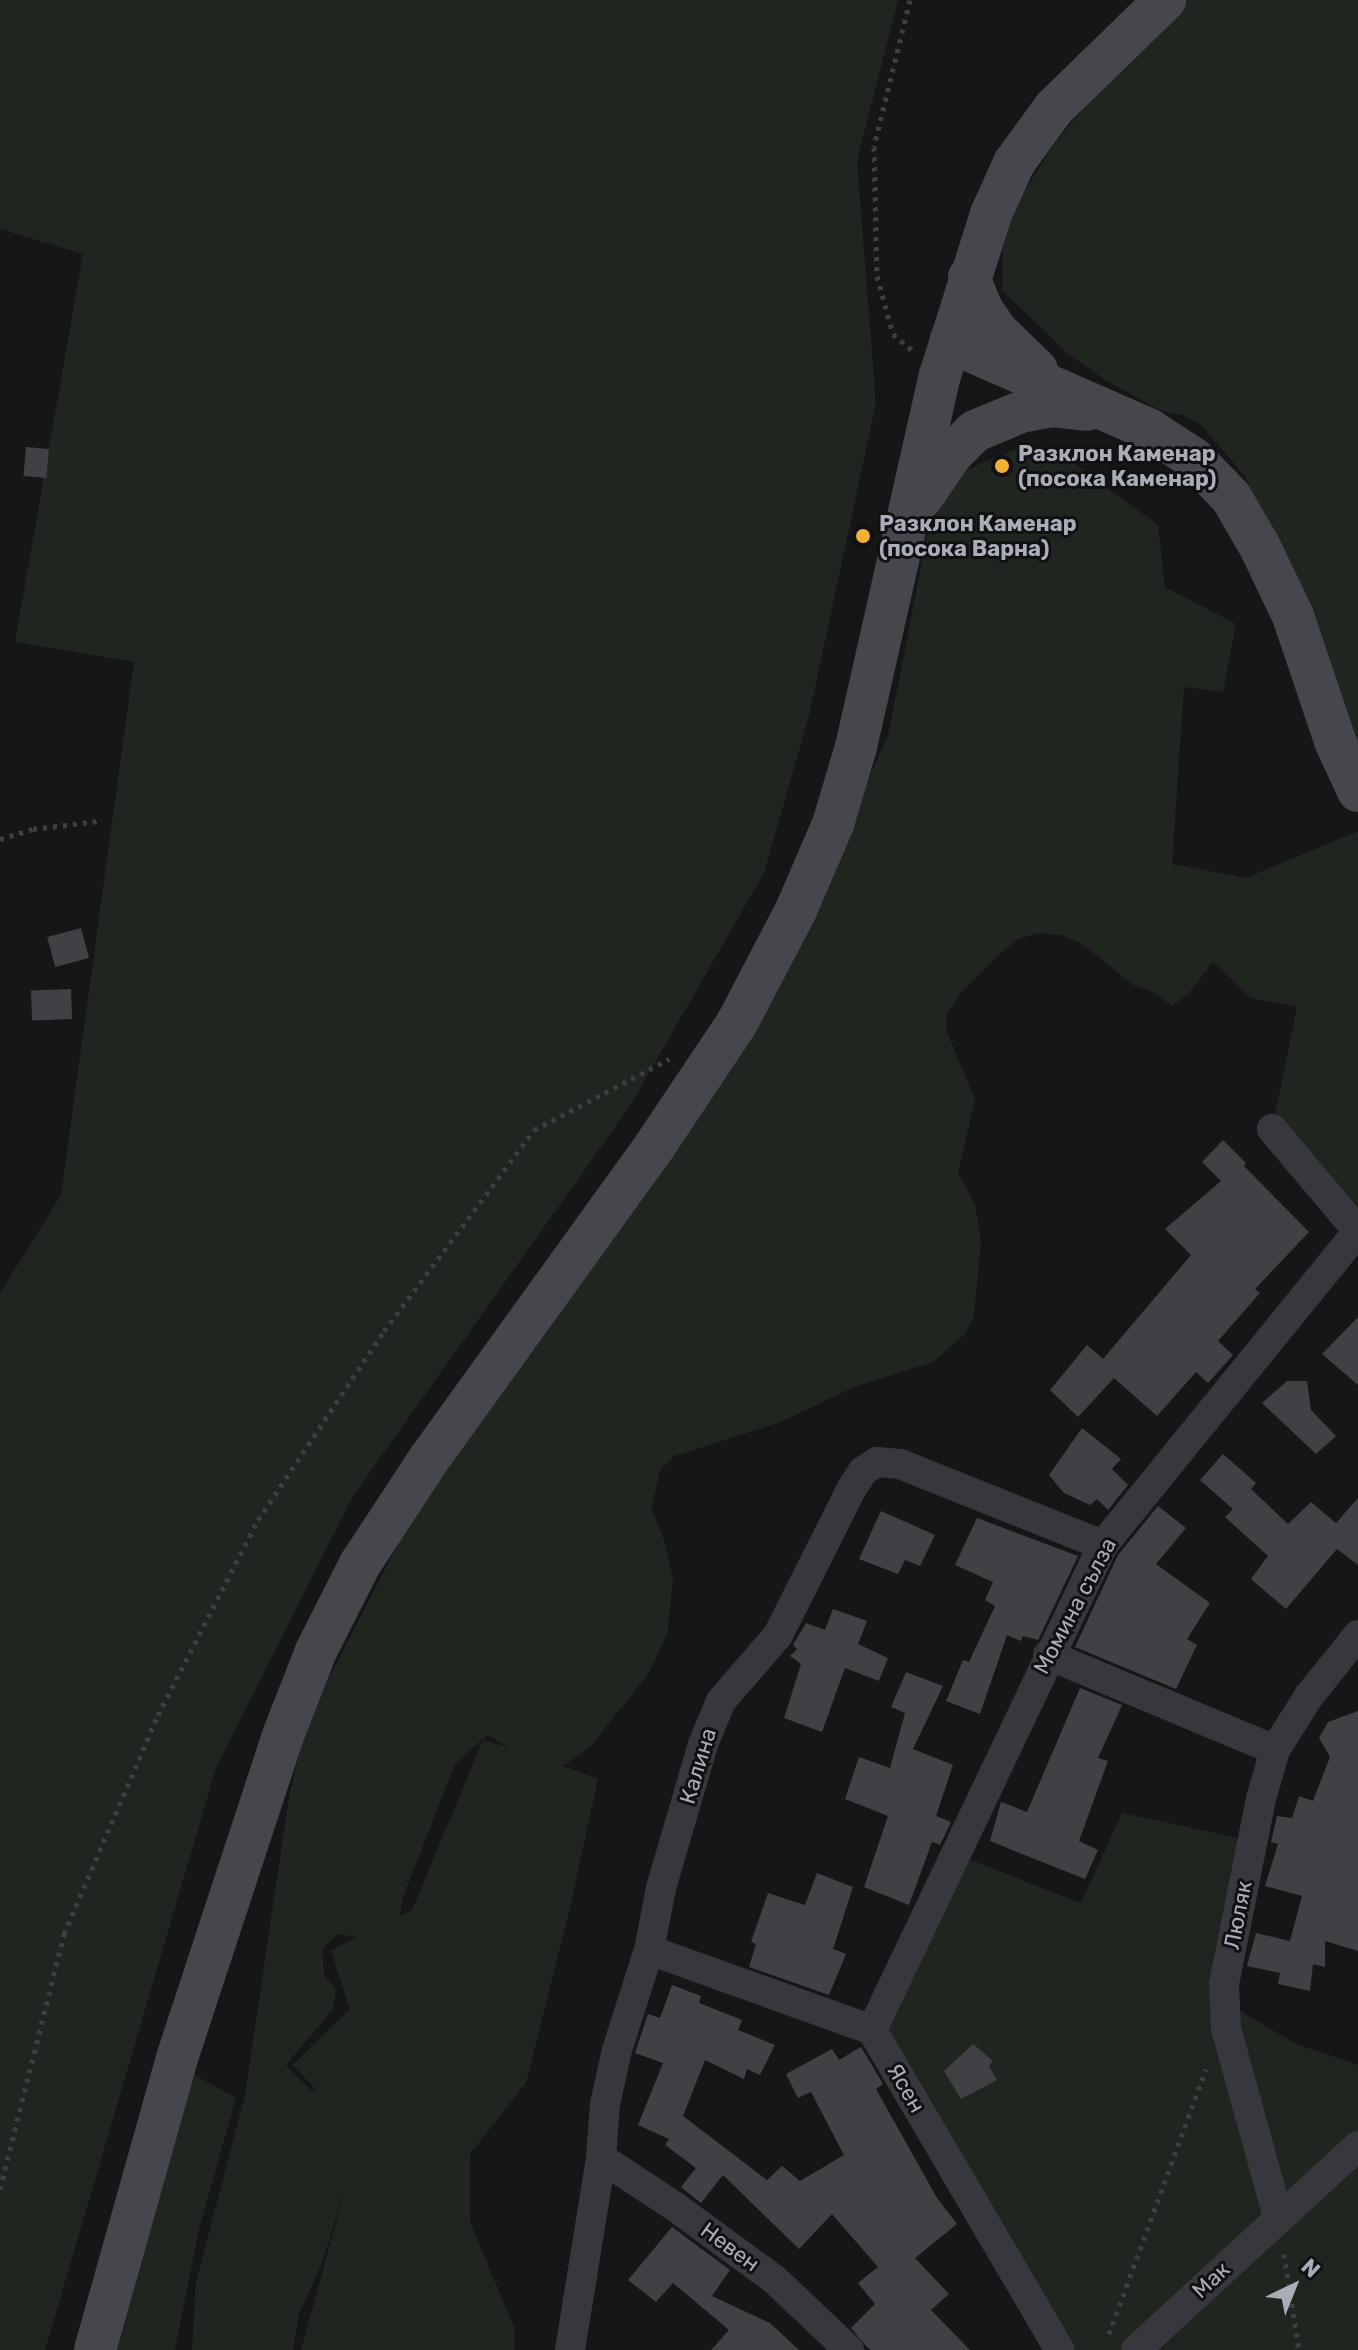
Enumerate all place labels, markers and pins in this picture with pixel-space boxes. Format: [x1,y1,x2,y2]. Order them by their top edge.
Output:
place label: Разклон Каменар (посока Каменар) [1018,440,1217,492]
marker: Разклон Каменар (посока Каменар) [993,457,1011,475]
place label: Разклон Каменар (посока Варна) [879,510,1077,562]
marker: Разклон Каменар (посока Варна) [854,527,872,545]

